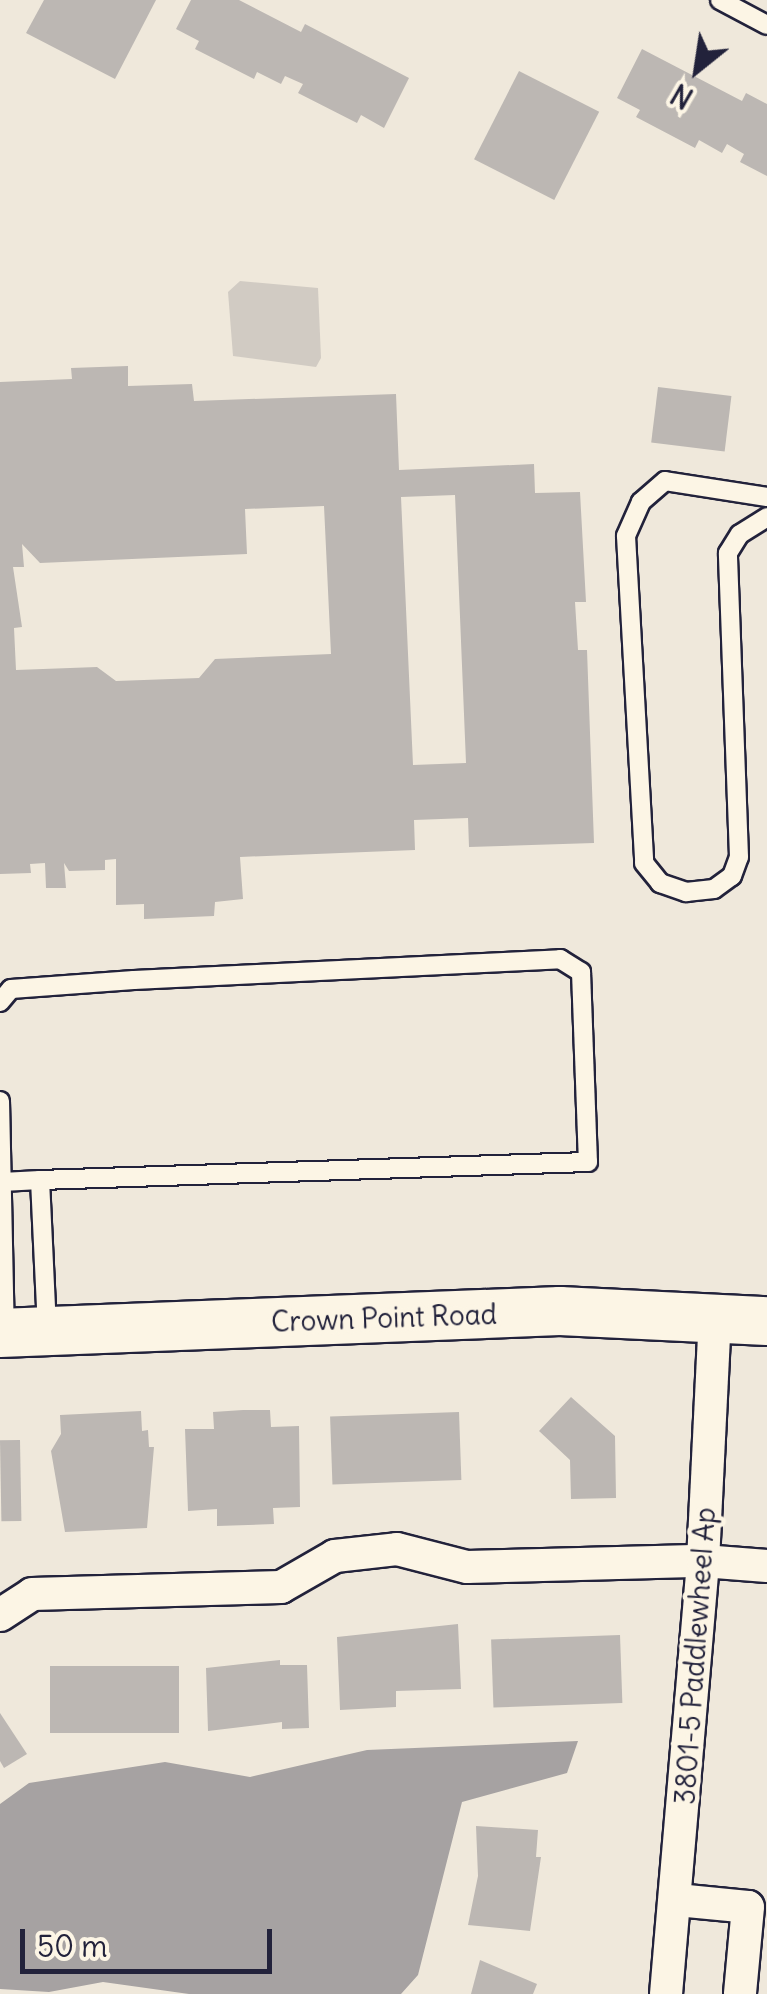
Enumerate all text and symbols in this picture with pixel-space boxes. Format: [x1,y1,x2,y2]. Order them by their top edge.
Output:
north arrow [647,20,747,120]
text: N [665,76,699,116]
street label: Crown Point Road [270,1297,498,1339]
street label: 3801-5 Paddlewheel Ap [668,1506,722,1806]
scale bar [25,1909,278,1971]
text: 50 m [37,1927,107,1965]

